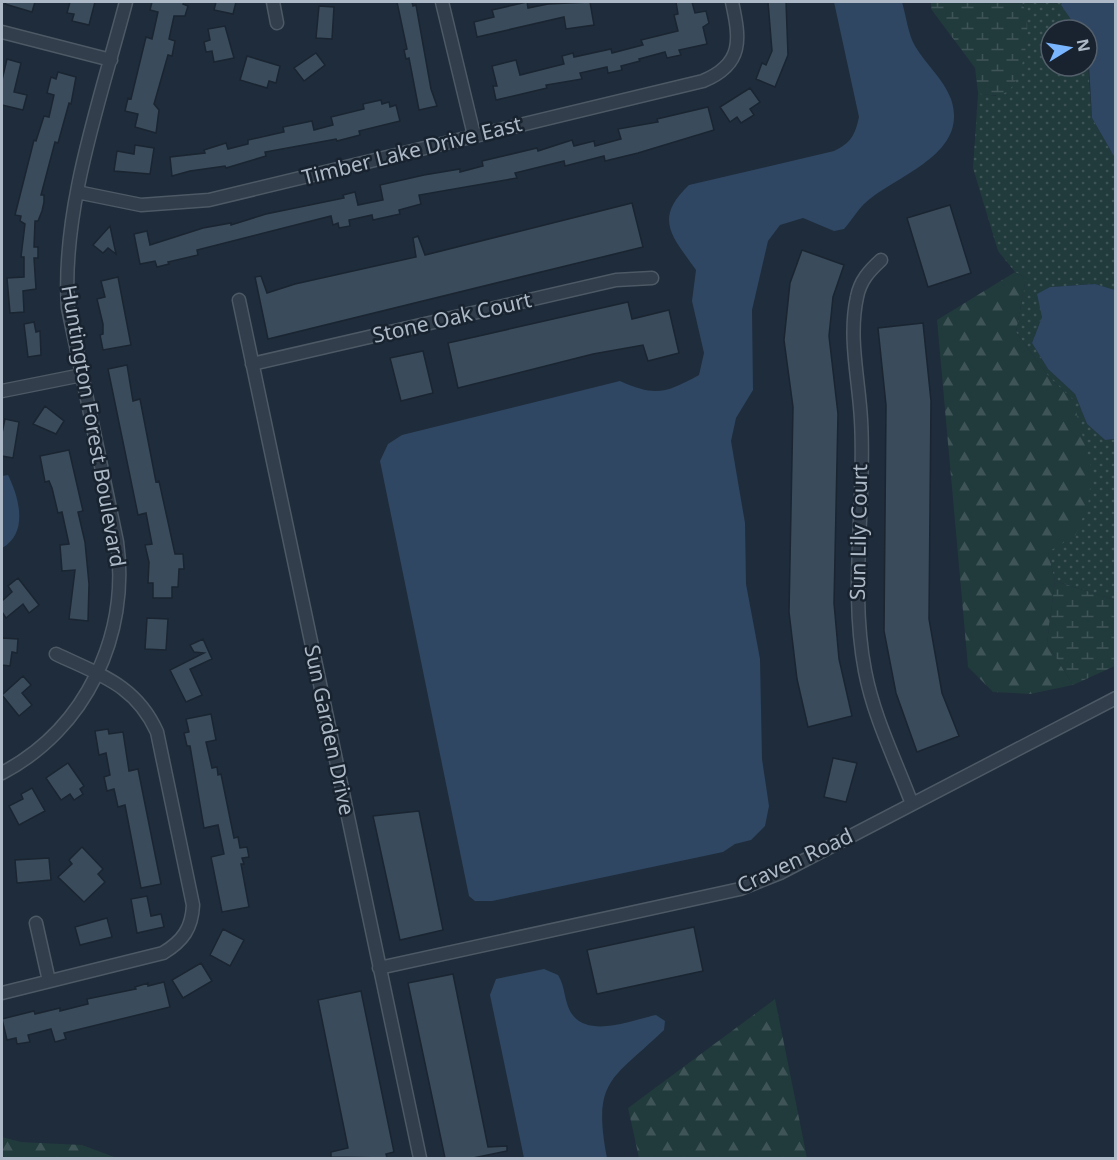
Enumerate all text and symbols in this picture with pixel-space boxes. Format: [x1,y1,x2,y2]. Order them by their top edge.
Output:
north arrow [1039,18,1099,78]
text: N [1072,37,1096,54]
street label: Timber Lake Drive East [299,109,525,191]
street label: Huntington Forest Boulevard [55,283,133,569]
street label: Stone Oak Court [370,285,534,349]
street label: Sun Lily Court [843,463,873,600]
street label: Sun Garden Drive [298,642,362,818]
street label: Craven Road [732,821,857,899]

